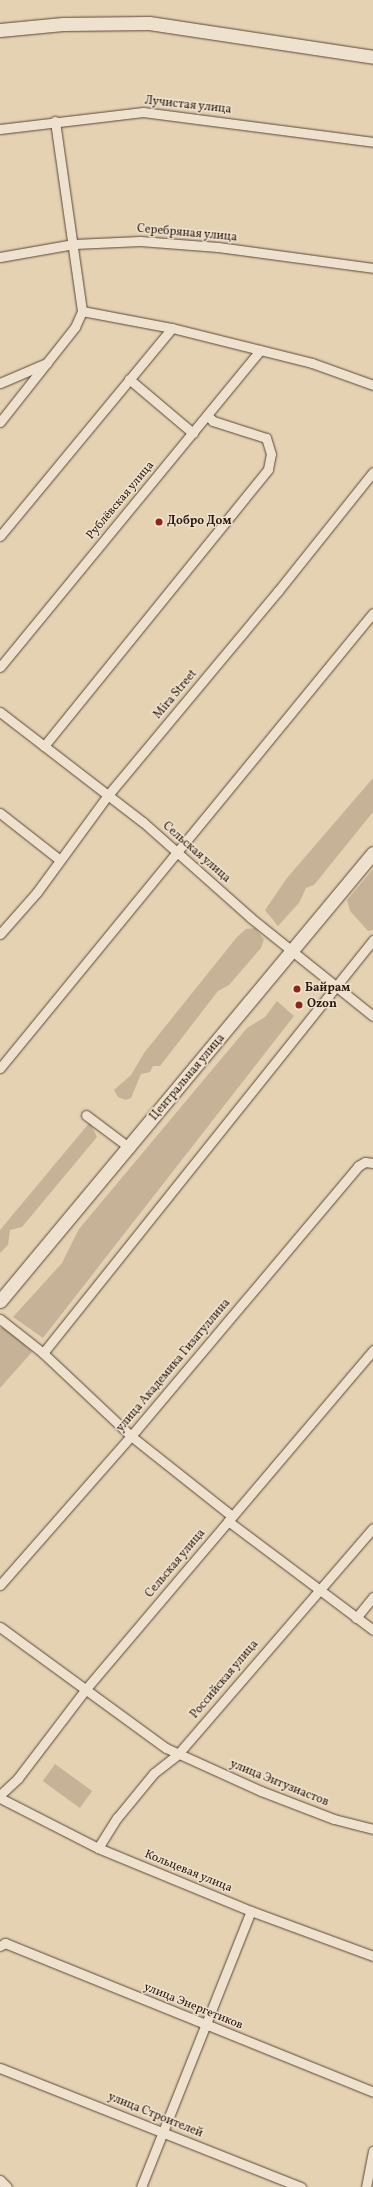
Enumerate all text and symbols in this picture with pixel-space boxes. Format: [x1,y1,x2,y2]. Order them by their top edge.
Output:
street label: Лучистая улица [144,94,232,118]
street label: Серебряная улица [136,222,238,246]
street label: Рублёвская улица [84,459,158,543]
place label: Добро Дом [167,515,231,529]
marker: Добро Дом [154,517,164,527]
street label: Mira Street [151,668,201,722]
street label: Сельская улица [159,819,233,887]
place label: Байрам [305,982,350,996]
marker: Байрам [292,984,302,994]
place label: Ozon [307,998,337,1012]
marker: Ozon [294,1000,304,1010]
street label: Центральная улица [147,1032,229,1124]
street label: улица Академика Гизатуллина [114,1296,234,1436]
street label: Сельская улица [143,1527,209,1601]
street label: Российская улица [188,1638,262,1722]
street label: улица Энтузиастов [227,1758,331,1810]
street label: Кольцевая улица [142,1848,234,1896]
street label: улица Энергетиков [141,1981,245,2033]
street label: улица Строителей [105,2090,205,2142]

